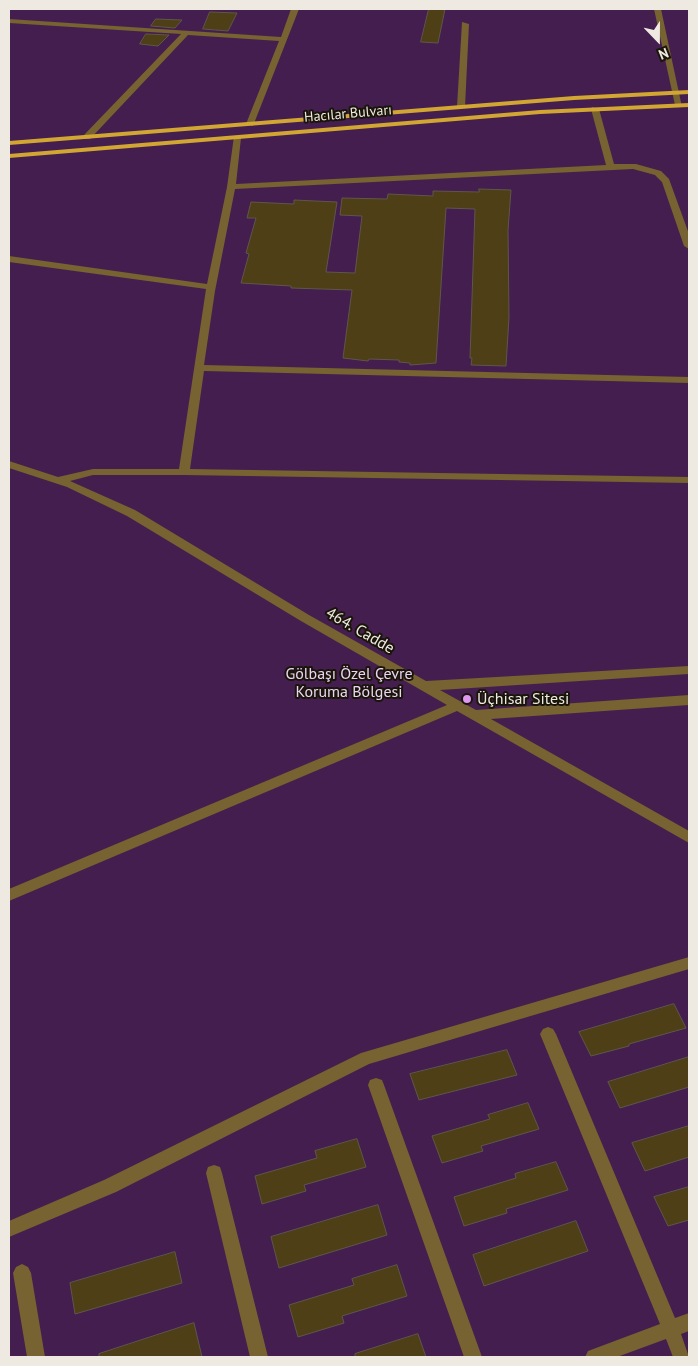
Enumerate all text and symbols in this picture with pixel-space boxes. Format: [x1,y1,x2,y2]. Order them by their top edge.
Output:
north arrow [633,15,683,65]
text: N [656,44,671,64]
street label: Hacılar Bulvarı [303,102,393,126]
street label: 464. Cadde [322,604,398,658]
park label: Gölbaşı Özel Çevre Koruma Bölgesi [285,664,413,702]
place label: Üçhisar Sitesi [477,689,569,709]
marker: Üçhisar Sitesi [461,693,473,705]

